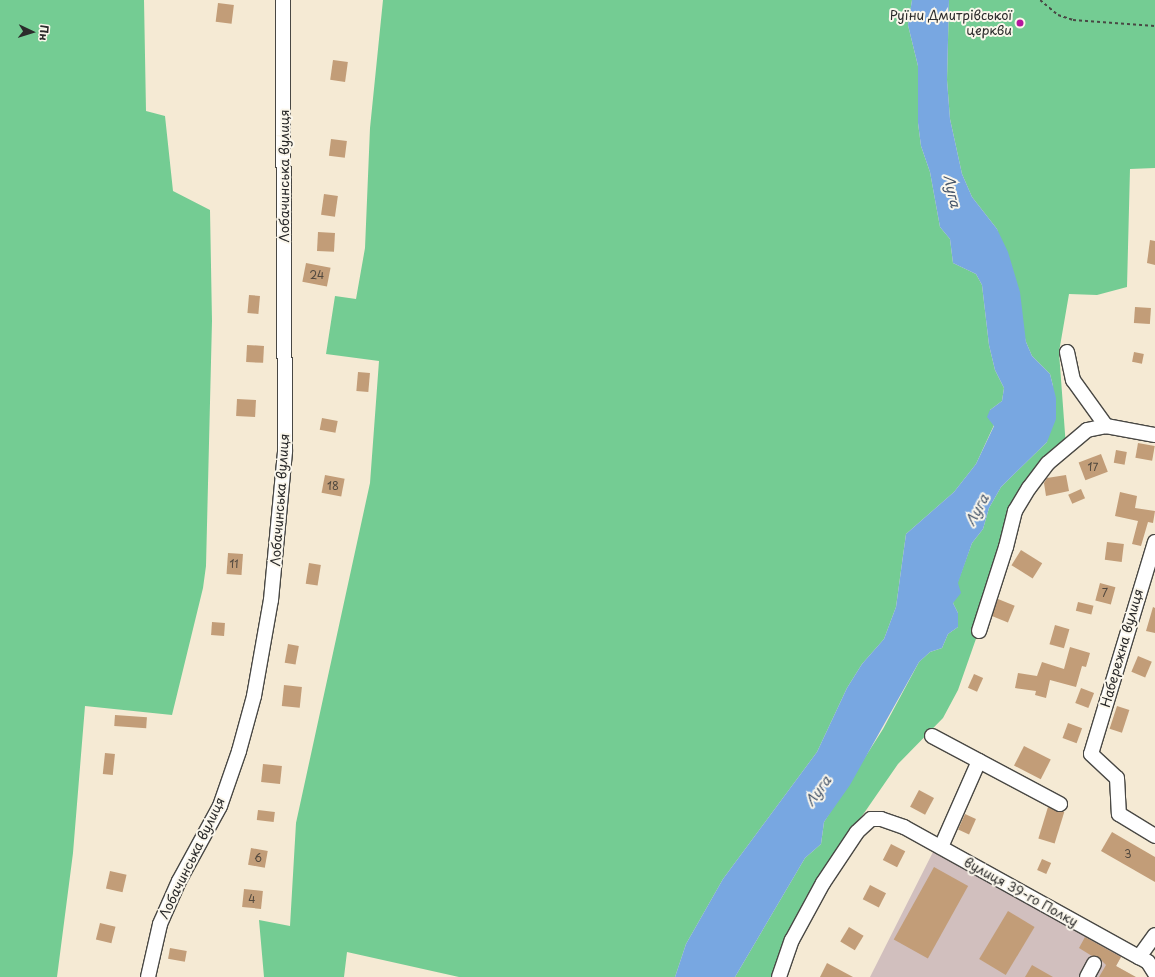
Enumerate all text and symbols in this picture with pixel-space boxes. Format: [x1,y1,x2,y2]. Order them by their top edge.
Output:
place label: Руїни Дмитрівської церкви [890,8,1012,39]
north arrow [12,12,52,52]
marker: Руїни Дмитрівської церкви [1015,18,1025,28]
text: Пн [35,24,54,41]
street label: Лобачинська вулиця [276,109,292,243]
water label: Луга [940,173,964,209]
house number: 24 [310,268,324,282]
street label: Лобачинська вулиця [268,433,292,567]
house number: 17 [1088,460,1098,474]
house number: 18 [327,479,339,493]
water label: Луга [962,491,992,529]
house number: 11 [229,557,239,571]
street label: Набережна вулиця [1097,586,1147,710]
house number: 7 [1102,586,1108,600]
water label: Луга [801,773,835,809]
street label: Лобачинська вулиця [156,795,228,921]
house number: 3 [1124,847,1132,861]
house number: 6 [254,851,262,865]
street label: вулиця 39-го Полку [961,854,1081,930]
house number: 4 [248,892,256,906]

